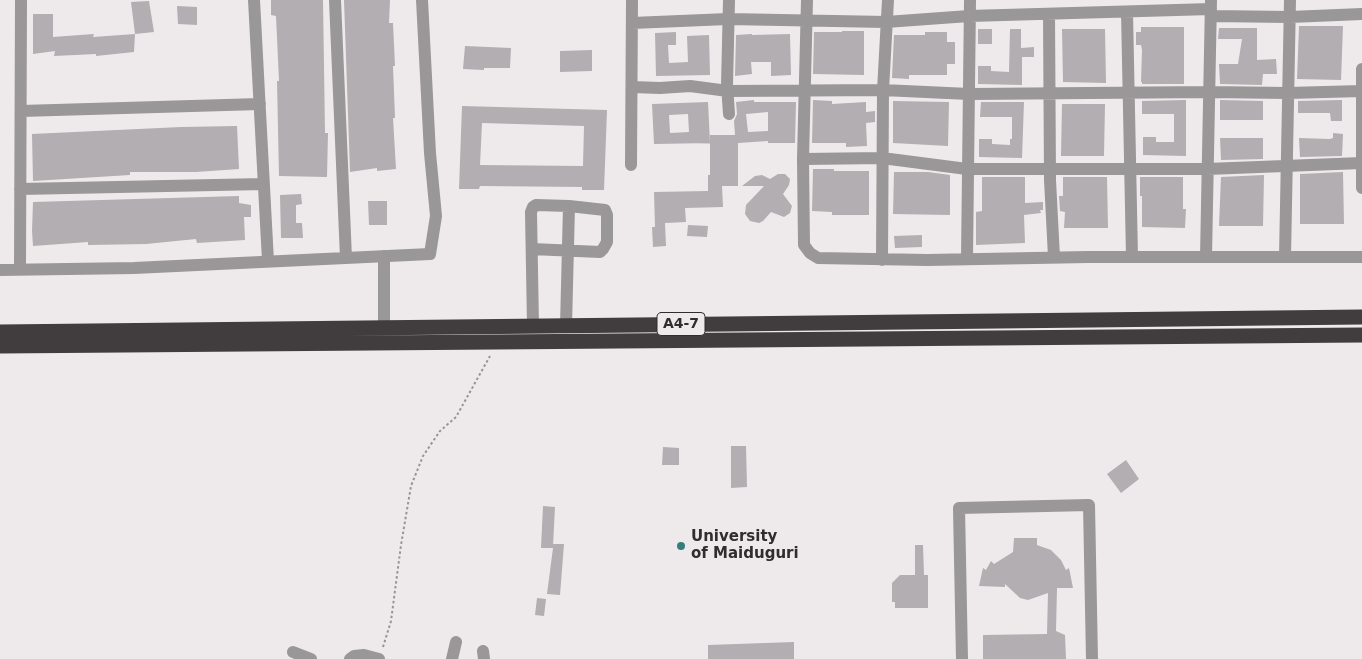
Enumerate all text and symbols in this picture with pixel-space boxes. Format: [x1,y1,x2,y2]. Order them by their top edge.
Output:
road number: A4-7 [657,312,705,336]
place label: University of Maiduguri [691,528,799,563]
marker: University of Maiduguri [675,540,687,552]

